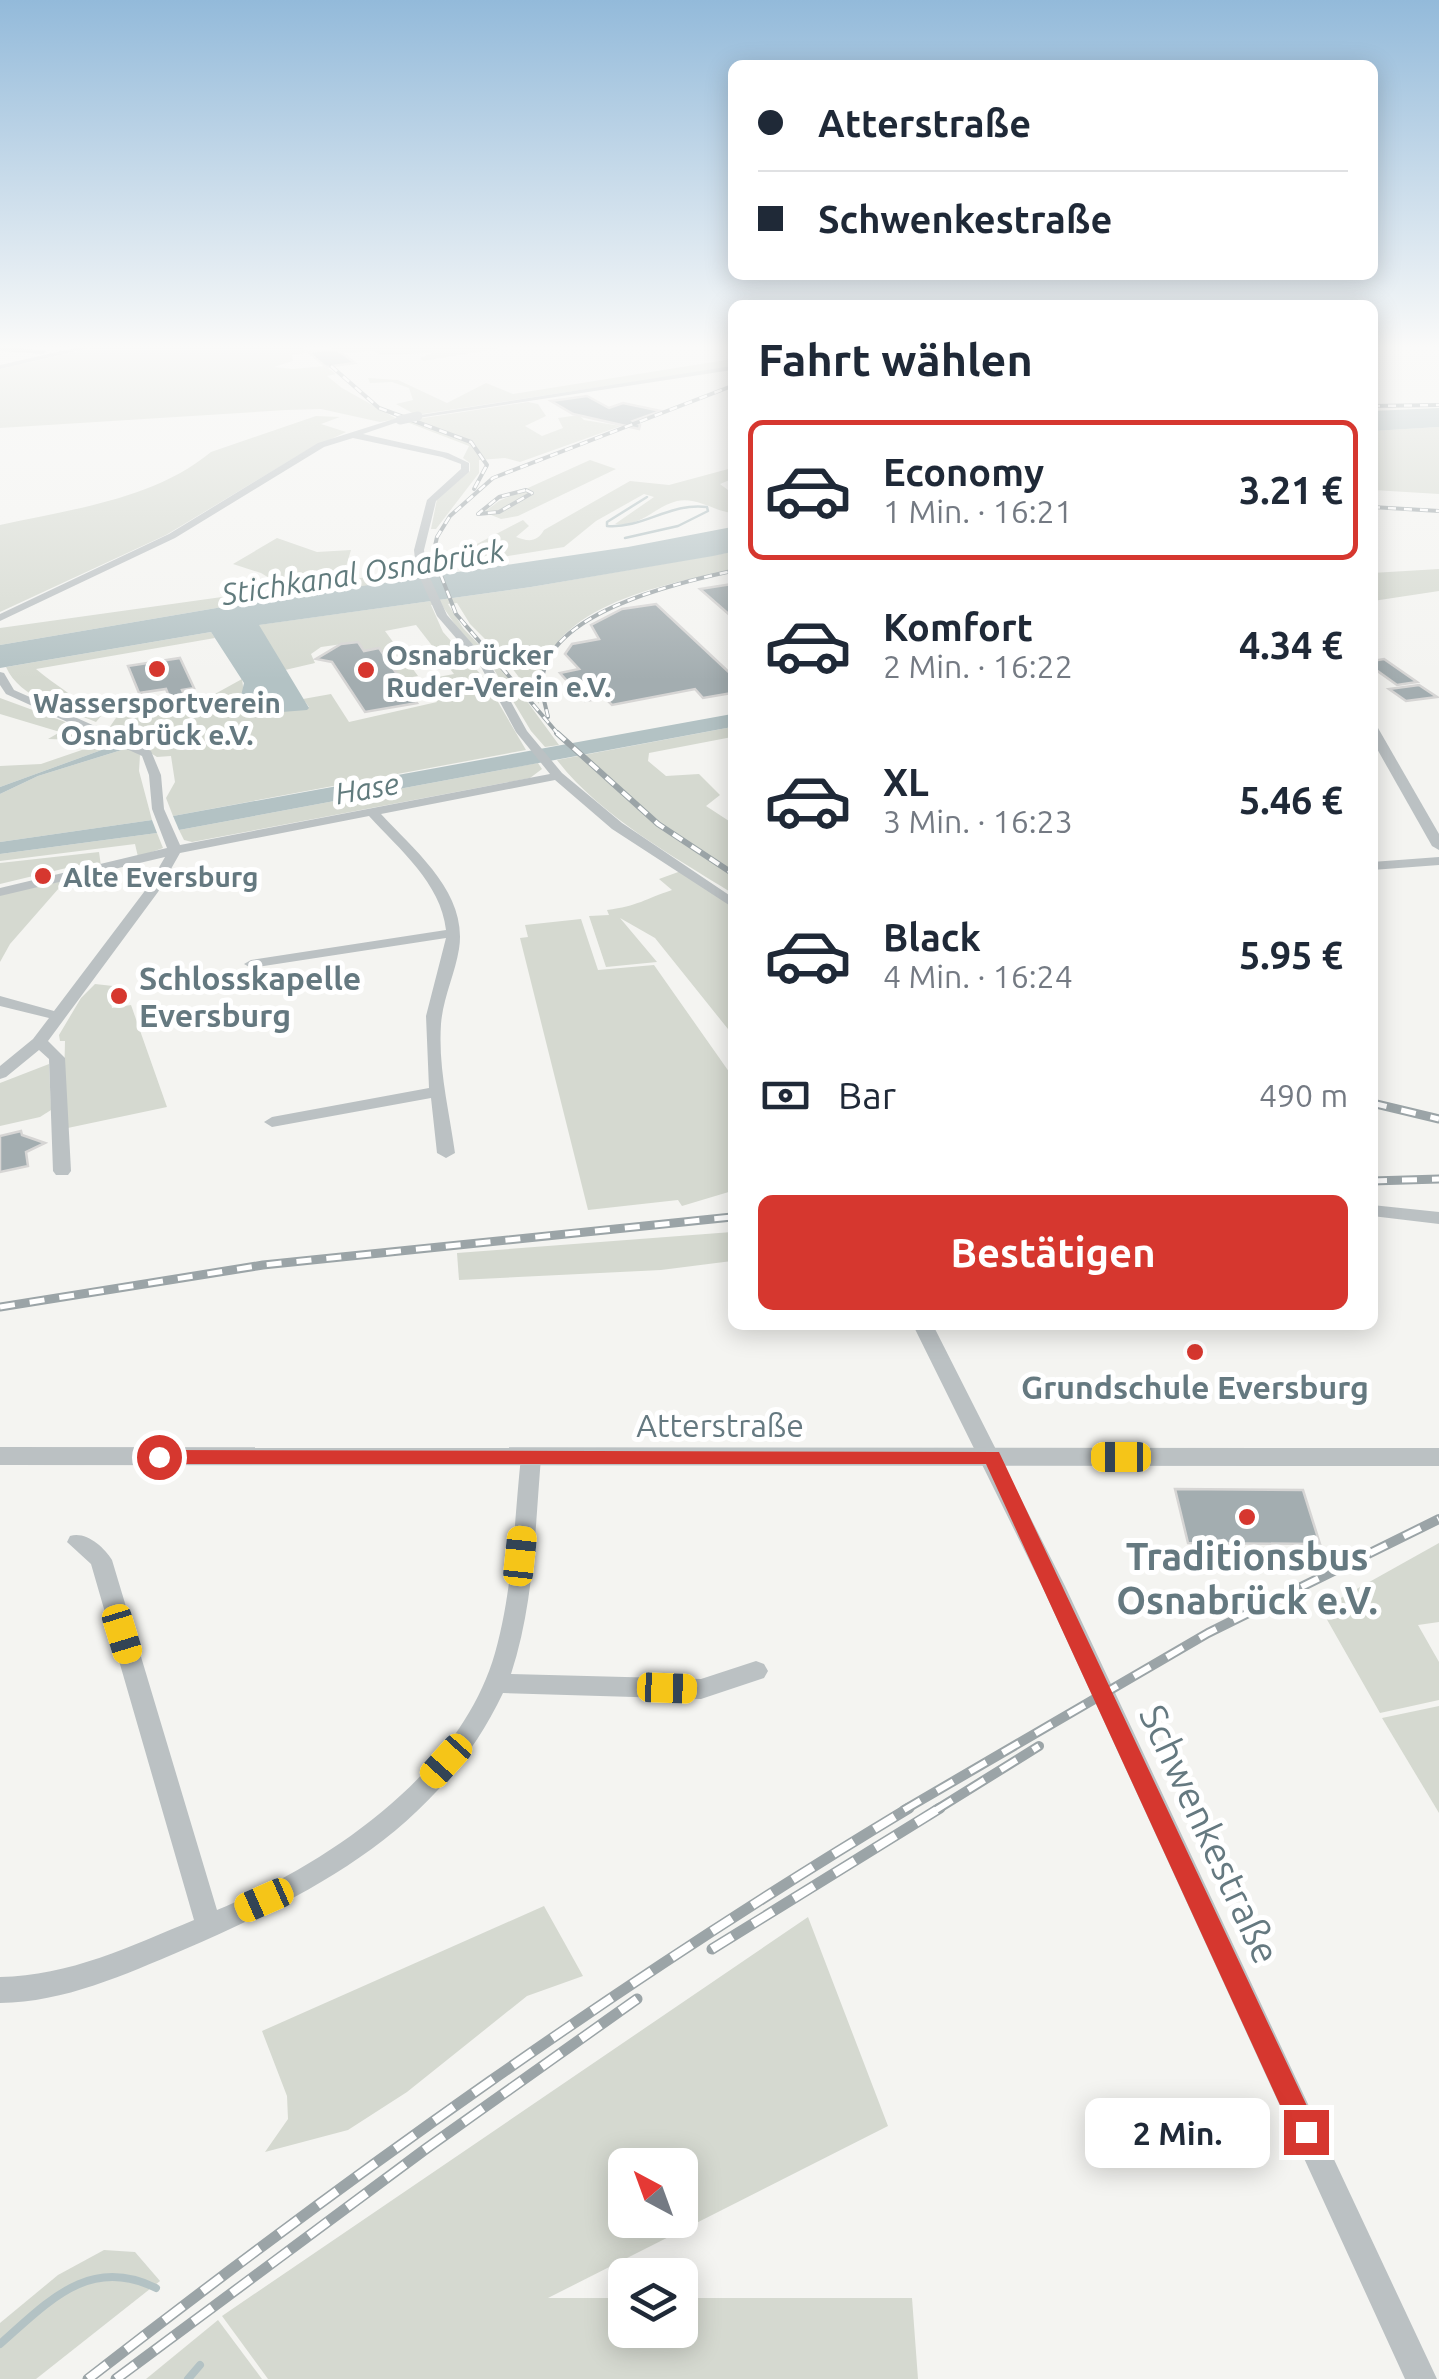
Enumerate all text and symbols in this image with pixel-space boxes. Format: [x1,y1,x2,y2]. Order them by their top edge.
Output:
text: Atterstraße [818,102,1031,144]
text: Schwenkestraße [818,198,1112,240]
text: Fahrt wählen [758,334,1033,385]
icon: car [763,445,853,535]
text: Economy [883,451,1044,493]
text: 3.21 € [1239,469,1343,511]
text: 1 Min. · 16:21 [883,493,1073,529]
water label: Stichkanal Osnabrück [218,533,508,611]
icon: car [763,600,853,690]
text: Komfort [883,606,1033,648]
text: 4.34 € [1239,624,1343,666]
place label: Osnabrücker Ruder-Verein e.V. [386,639,611,702]
text: 2 Min. · 16:22 [883,648,1073,684]
marker: Wassersportverein Osnabrück e.V. [146,658,168,680]
marker: Osnabrücker Ruder-Verein e.V. [355,659,377,681]
place label: Wassersportverein Osnabrück e.V. [33,687,281,750]
icon: car [763,755,853,845]
text: XL [883,761,929,803]
water label: Hase [332,766,402,810]
text: 5.46 € [1239,779,1343,821]
text: 3 Min. · 16:23 [883,803,1073,839]
place label: Alte Eversburg [63,861,259,892]
marker: Alte Eversburg [32,865,54,887]
icon: car [763,910,853,1000]
text: Black [883,916,981,958]
text: 5.95 € [1239,934,1343,976]
text: 4 Min. · 16:24 [883,958,1073,994]
place label: Schlosskapelle Eversburg [139,960,361,1033]
marker: Schlosskapelle Eversburg [108,985,130,1007]
icon: cash [758,1068,813,1123]
text: Bar [838,1074,896,1116]
text: 490 m [1259,1077,1348,1113]
button: Bestätigen [758,1195,1348,1310]
marker: Grundschule Eversburg [1184,1341,1206,1363]
place label: Grundschule Eversburg [1021,1369,1369,1405]
street label: Atterstraße [636,1407,804,1443]
route start [137,1435,182,1480]
car [1091,1442,1151,1472]
marker: Traditionsbus Osnabrück e.V. [1236,1506,1258,1528]
car [502,1525,538,1587]
place label: Traditionsbus Osnabrück e.V. [1116,1535,1378,1621]
car [99,1601,145,1667]
car [636,1672,698,1704]
street label: Schwenkestraße [1132,1698,1288,1970]
car [415,1729,477,1793]
car [230,1874,298,1926]
callout: 2 Min. [1086,2097,1271,2167]
route end [1284,2110,1329,2155]
text: 2 Min. [1133,2115,1222,2151]
north arrow [608,2148,698,2238]
map controls [608,2148,698,2348]
button: layers [608,2258,698,2348]

